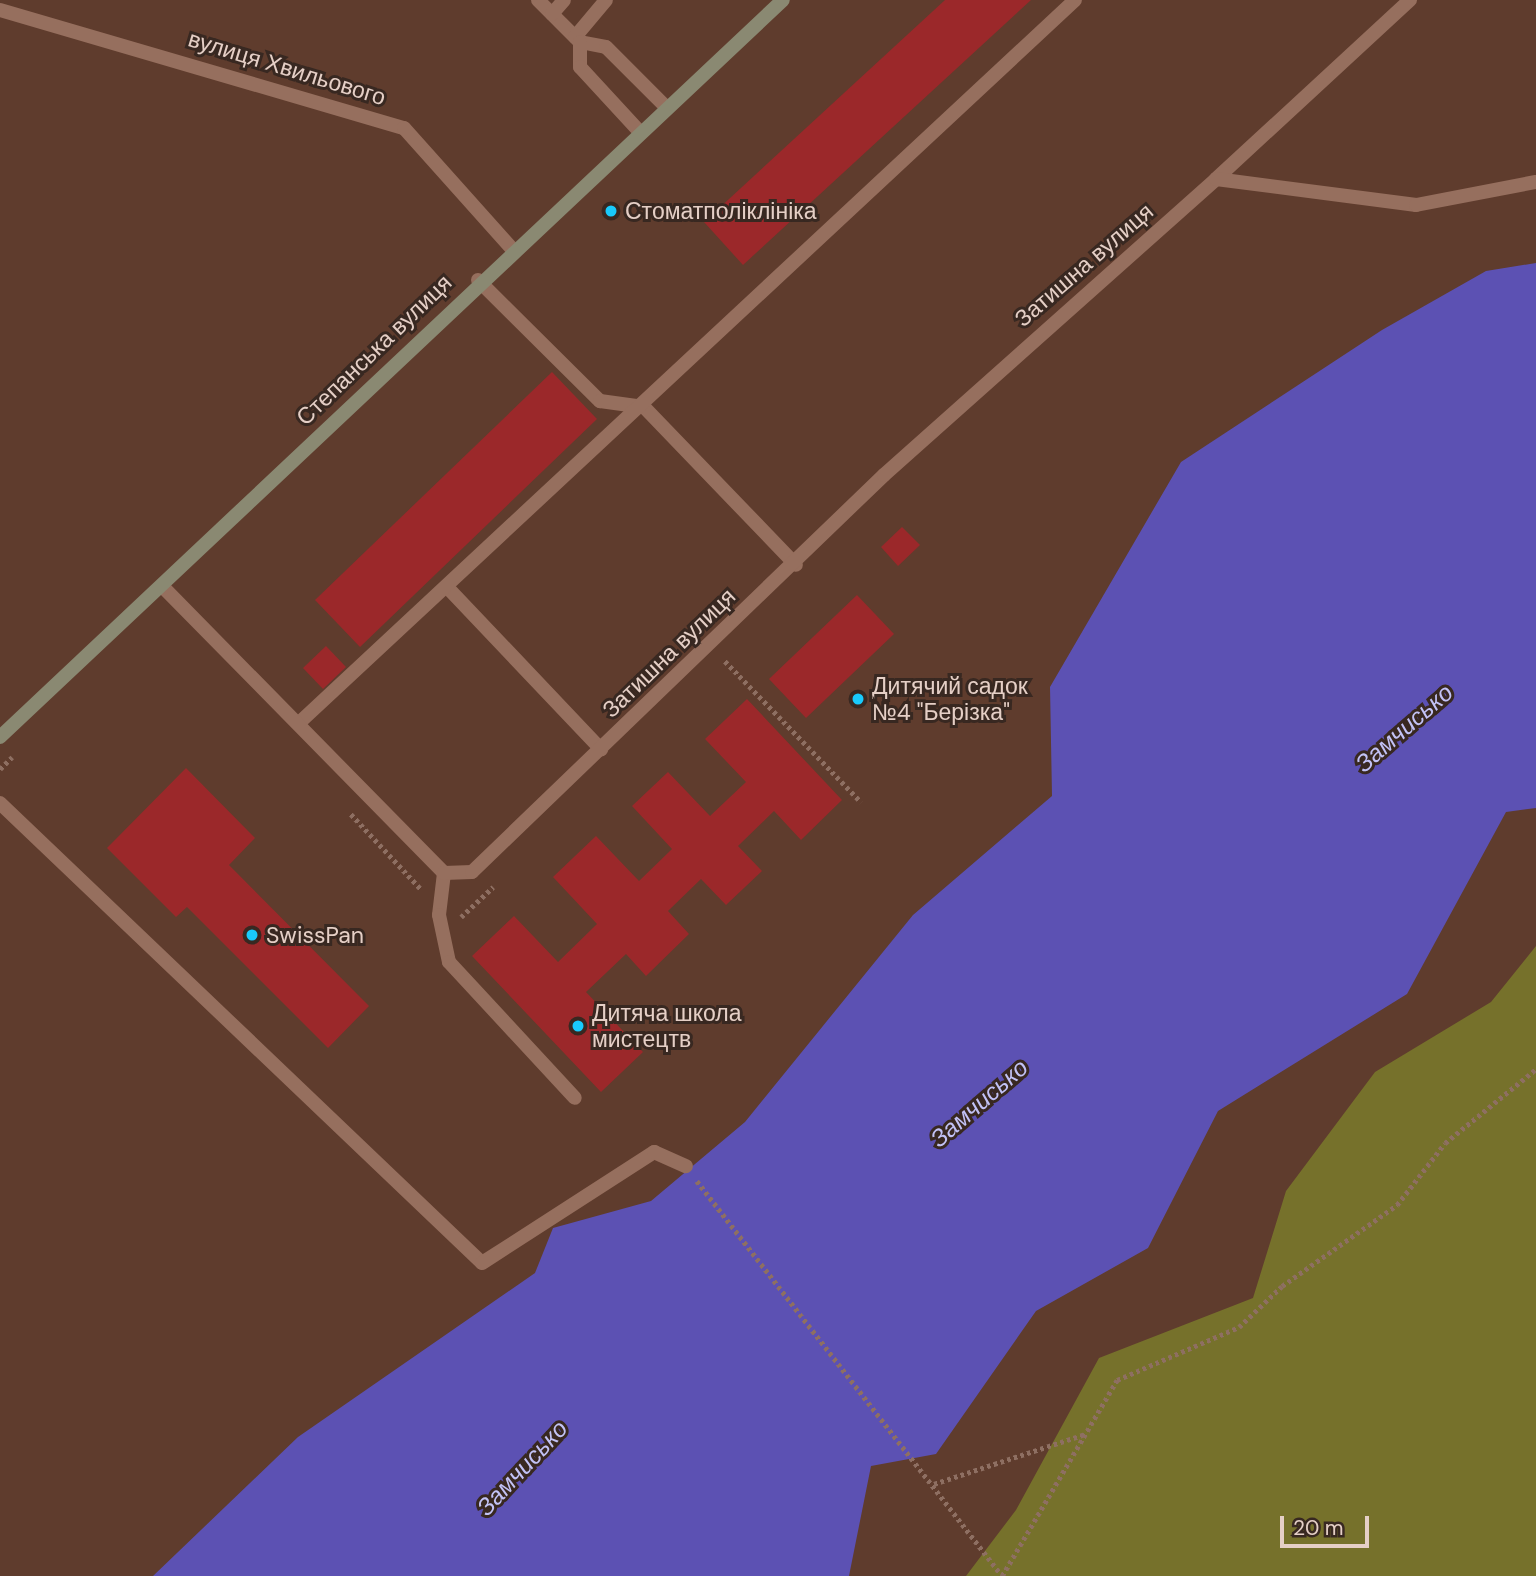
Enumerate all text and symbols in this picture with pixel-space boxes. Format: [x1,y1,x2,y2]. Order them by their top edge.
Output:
street label: вулиця Хвильового [185,25,389,111]
place label: Стоматполіклініка [625,197,817,225]
street label: Затишна вулиця [1009,197,1159,333]
marker: Стоматполіклініка [603,203,619,219]
street label: Степанська вулиця [291,269,457,431]
street label: Затишна вулиця [597,583,741,723]
place label: Дитячий садок №4 "Берізка" [872,672,1028,726]
water label: Замчисько [1349,678,1459,778]
marker: Дитячий садок №4 "Берізка" [850,691,866,707]
place label: SwissPan [266,921,364,949]
marker: SwissPan [244,927,260,943]
place label: Дитяча школа мистецтв [592,999,742,1053]
marker: Дитяча школа мистецтв [570,1018,586,1034]
water label: Замчисько [924,1053,1034,1153]
water label: Замчисько [471,1414,573,1522]
scale bar [1284,1502,1373,1546]
text: 20 m [1293,1514,1344,1542]

